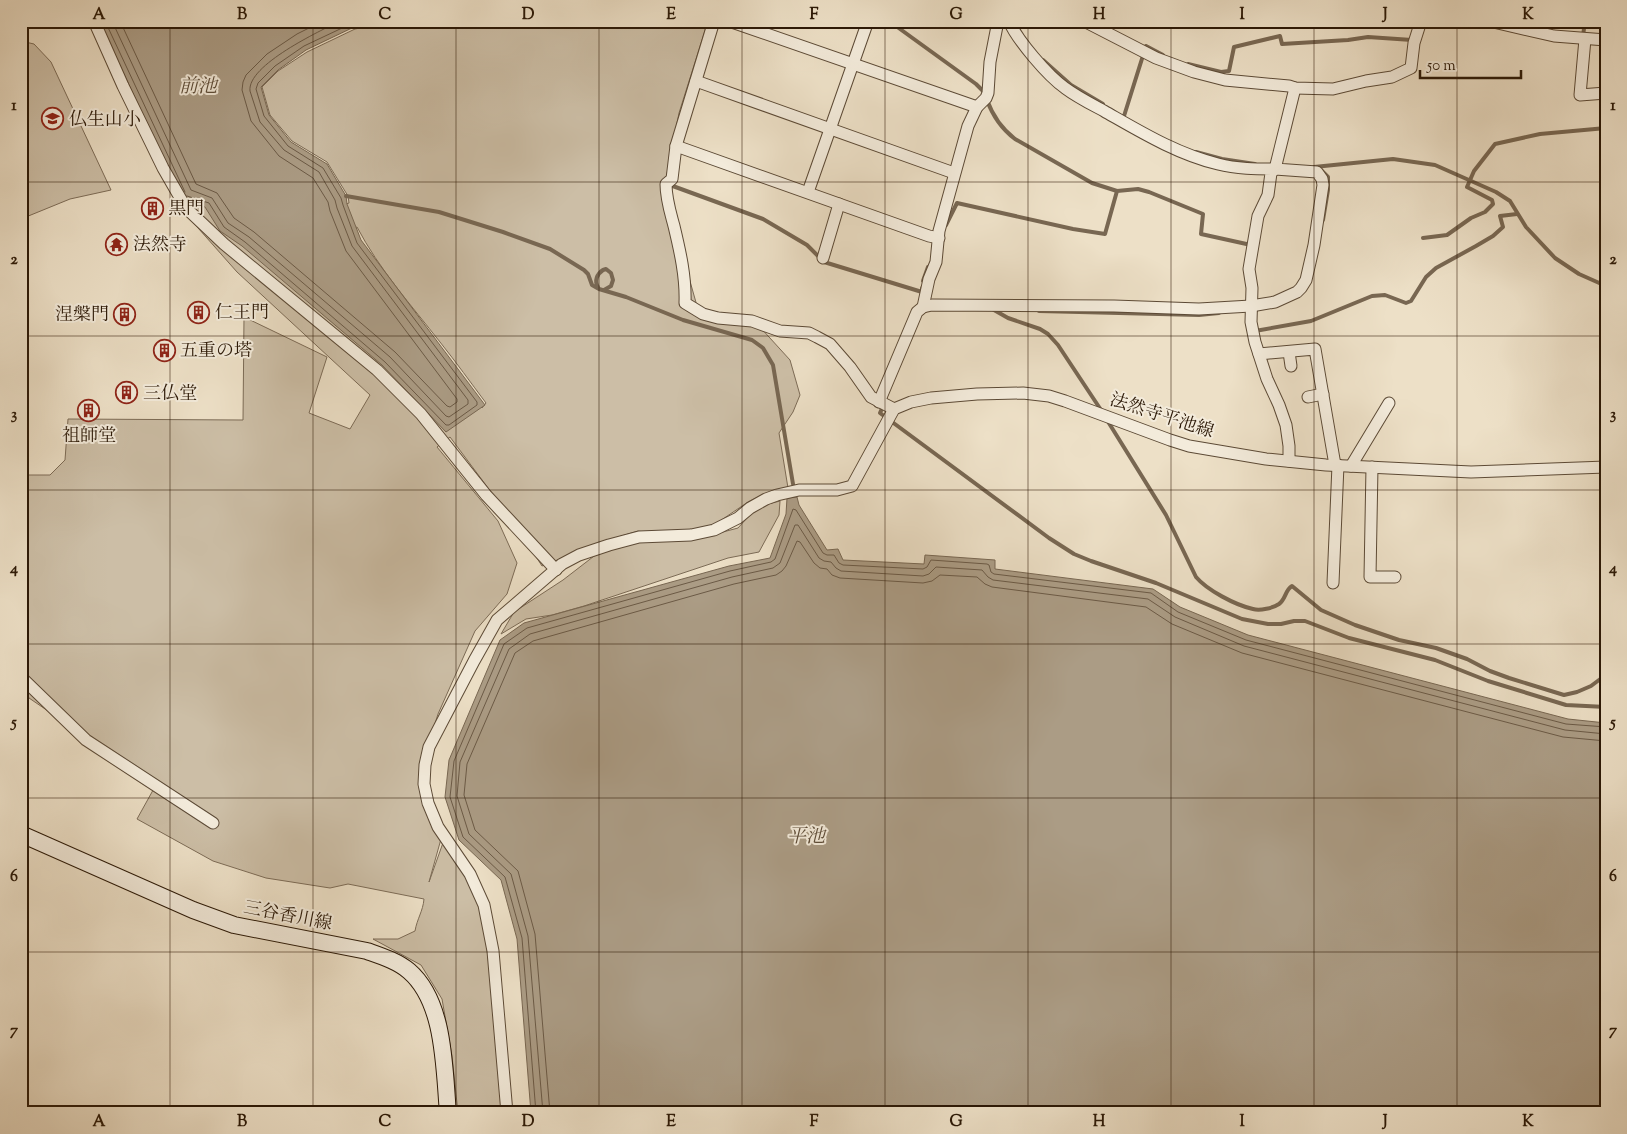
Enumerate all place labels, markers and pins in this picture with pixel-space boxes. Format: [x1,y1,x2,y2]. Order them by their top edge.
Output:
school or university icon: 仏生山小 [41,107,65,131]
place label: 仏生山小 [69,108,141,134]
building icon: 黒門 [140,196,164,220]
place label: 黒門 [168,197,204,223]
temple icon: 法然寺 [105,232,129,256]
place label: 法然寺 [133,233,187,259]
building icon: 仁王門 [187,300,211,324]
place label: 仁王門 [215,301,269,327]
building icon: 涅槃門 [113,302,137,326]
place label: 涅槃門 [55,303,109,329]
building icon: 五重の塔 [152,338,176,362]
place label: 五重の塔 [180,339,252,365]
building icon: 三仏堂 [115,381,139,405]
place label: 三仏堂 [143,382,197,408]
building icon: 祖師堂 [77,398,101,422]
place label: 祖師堂 [62,424,116,450]

